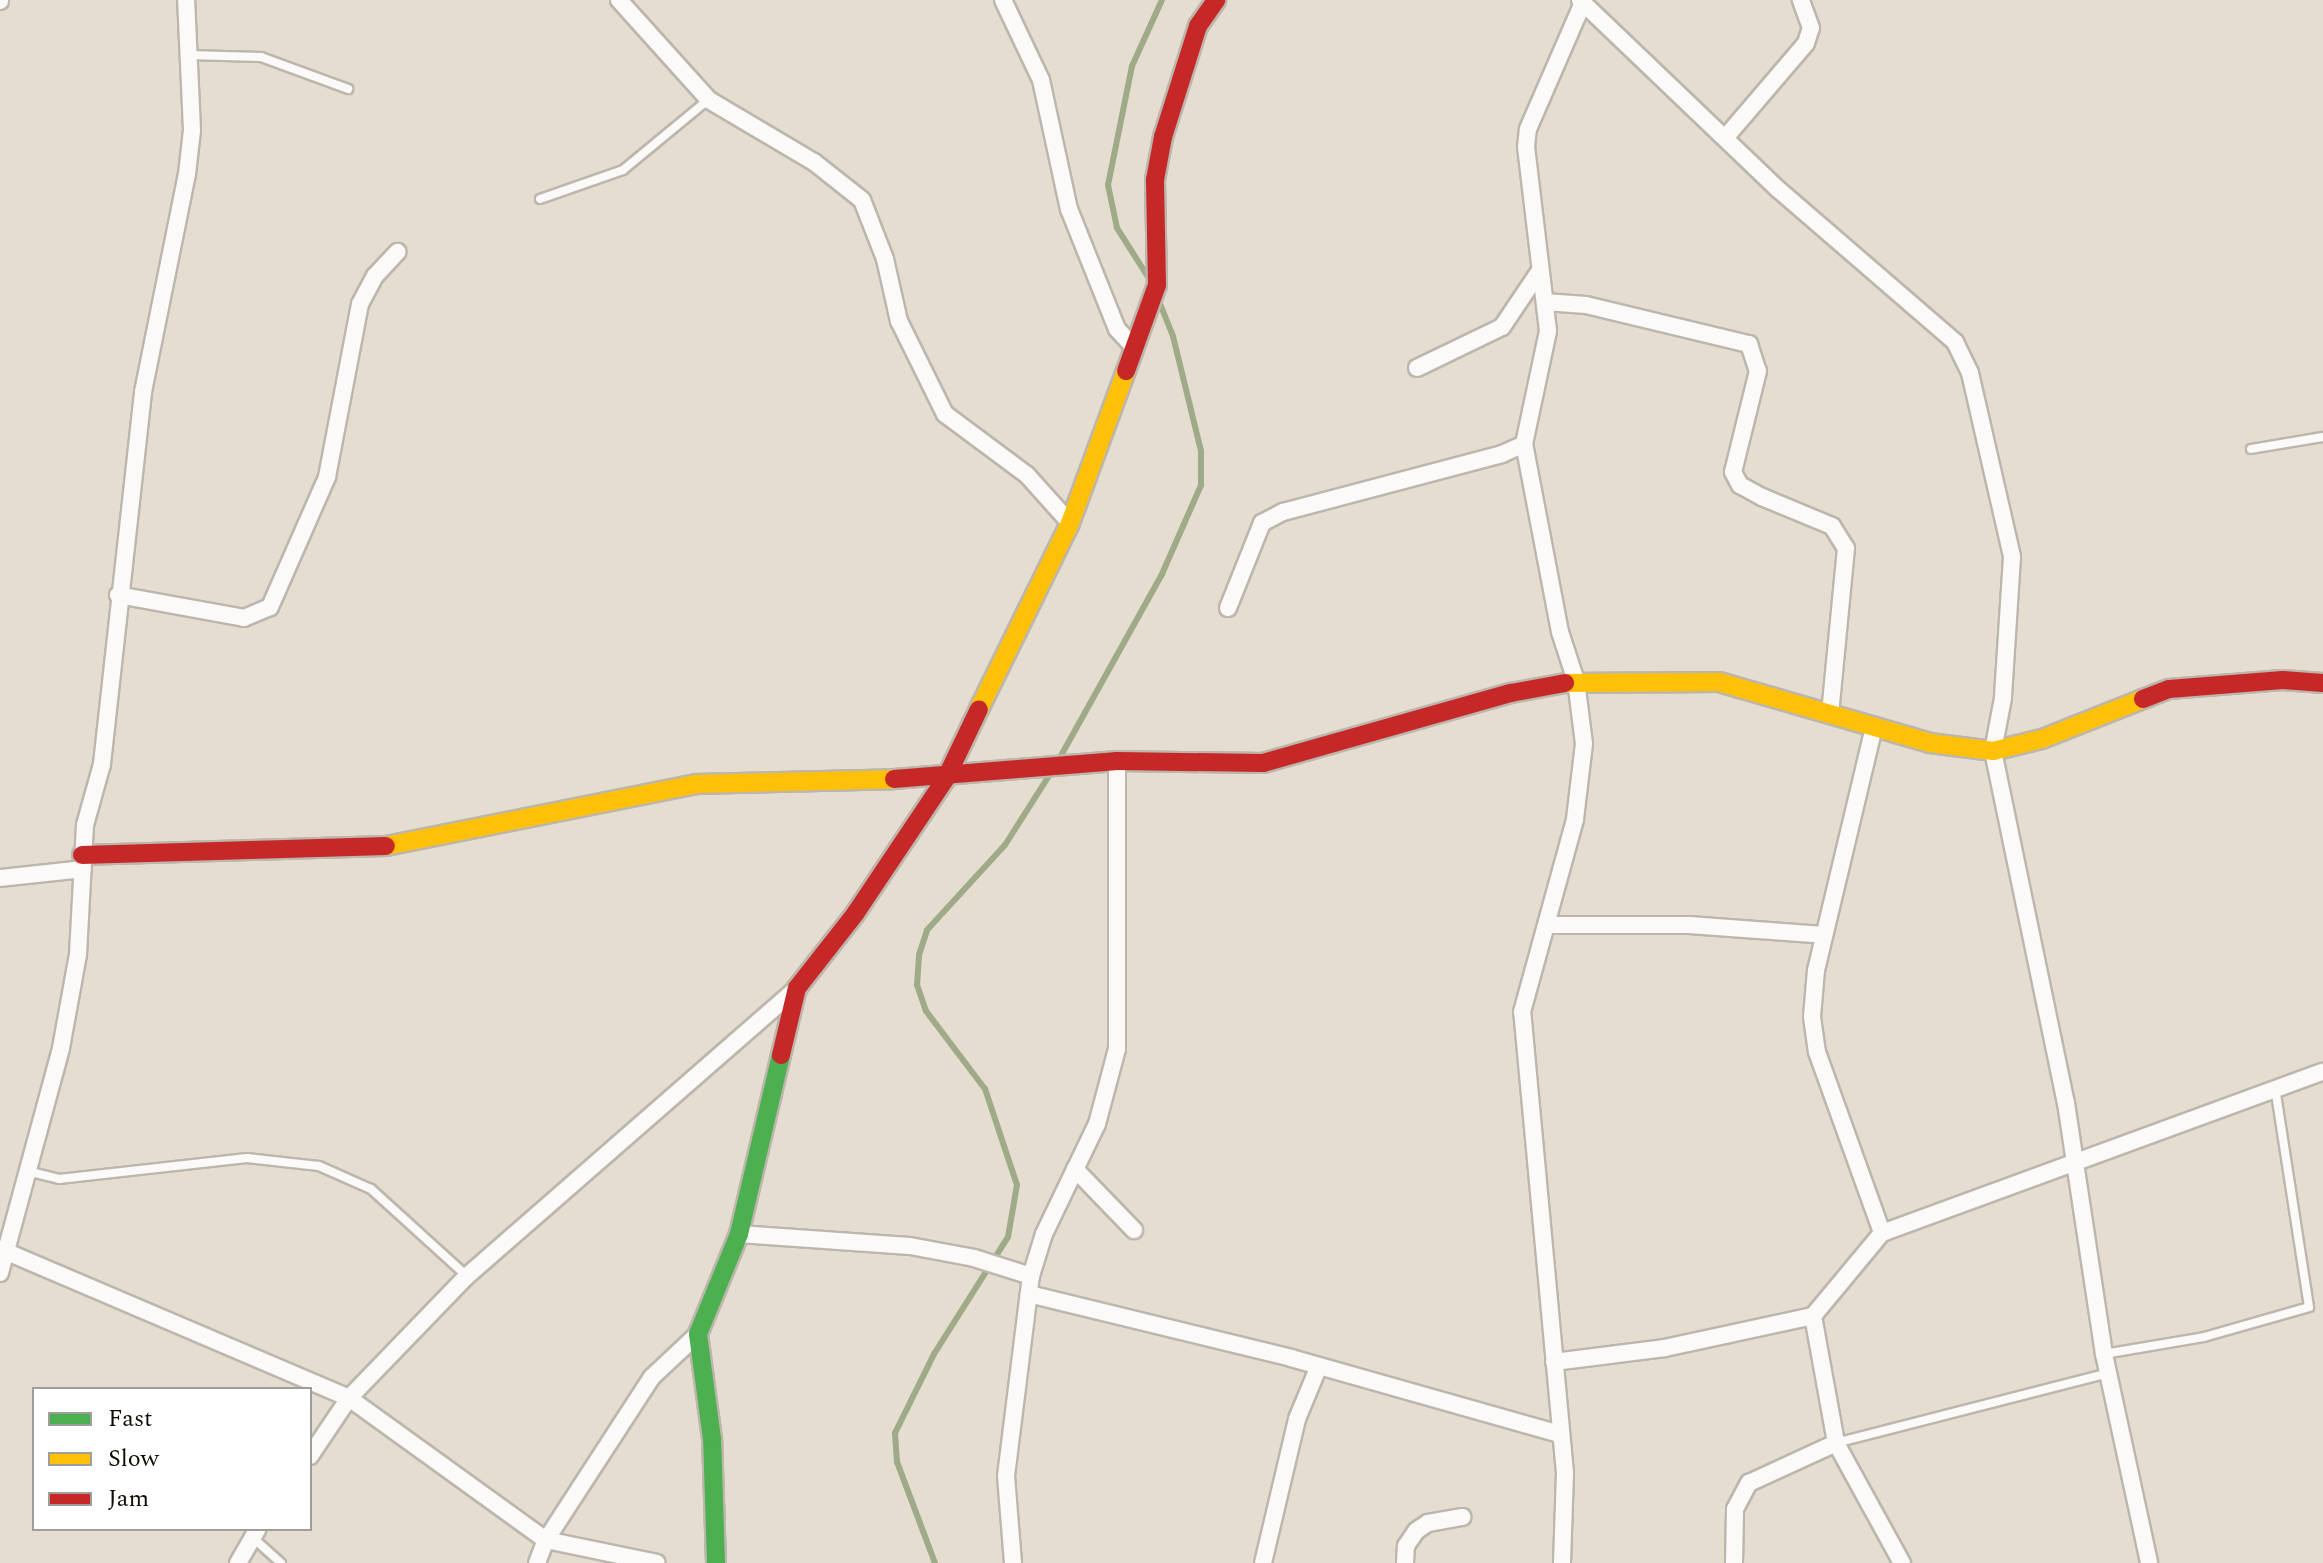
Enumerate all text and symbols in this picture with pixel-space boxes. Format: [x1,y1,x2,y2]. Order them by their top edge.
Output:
legend [32,1387,312,1531]
text: Fast [108,1401,153,1437]
text: Slow [108,1441,159,1477]
text: Jam [108,1481,149,1517]

